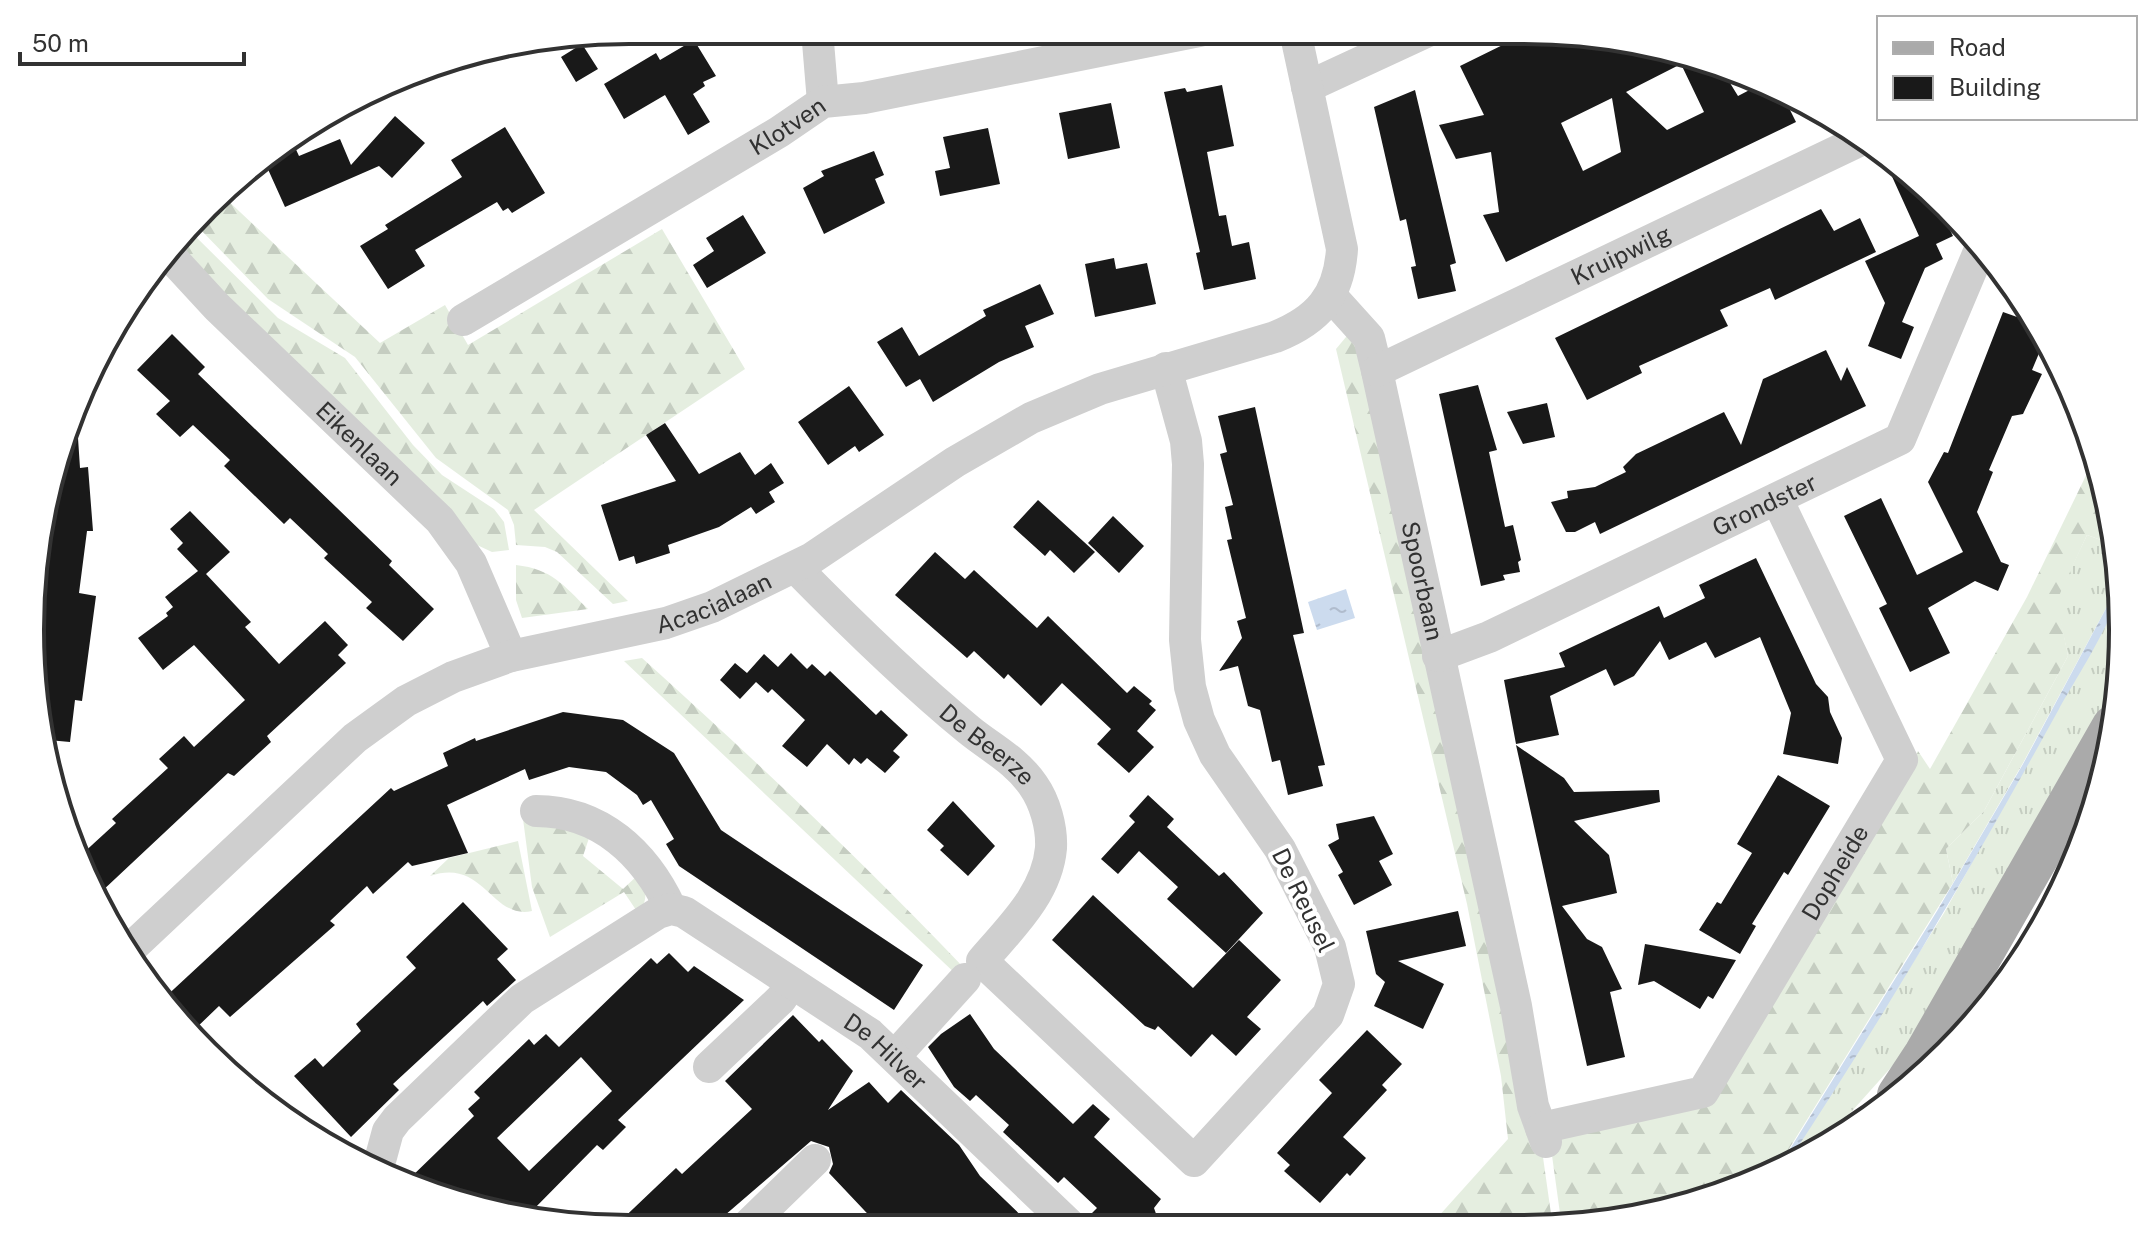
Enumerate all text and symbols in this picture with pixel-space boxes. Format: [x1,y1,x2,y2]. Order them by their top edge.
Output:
scale bar [20,16,244,66]
legend [1877,16,2137,120]
text: 50 m [32,29,89,57]
text: Road [1949,33,2006,61]
text: Building [1949,73,2041,101]
street label: Klotven [744,91,830,160]
street label: Kruipwilg [1566,219,1675,290]
street label: Eikenlaan [311,396,409,491]
street label: Grondster [1708,467,1821,541]
street label: Spoorbaan [1396,519,1450,643]
street label: Acacialaan [654,566,776,639]
street label: De Beerze [934,698,1041,790]
street label: Dopheide [1795,820,1874,925]
street label: De Reusel [1267,843,1341,957]
street label: De Hilver [839,1007,933,1095]

